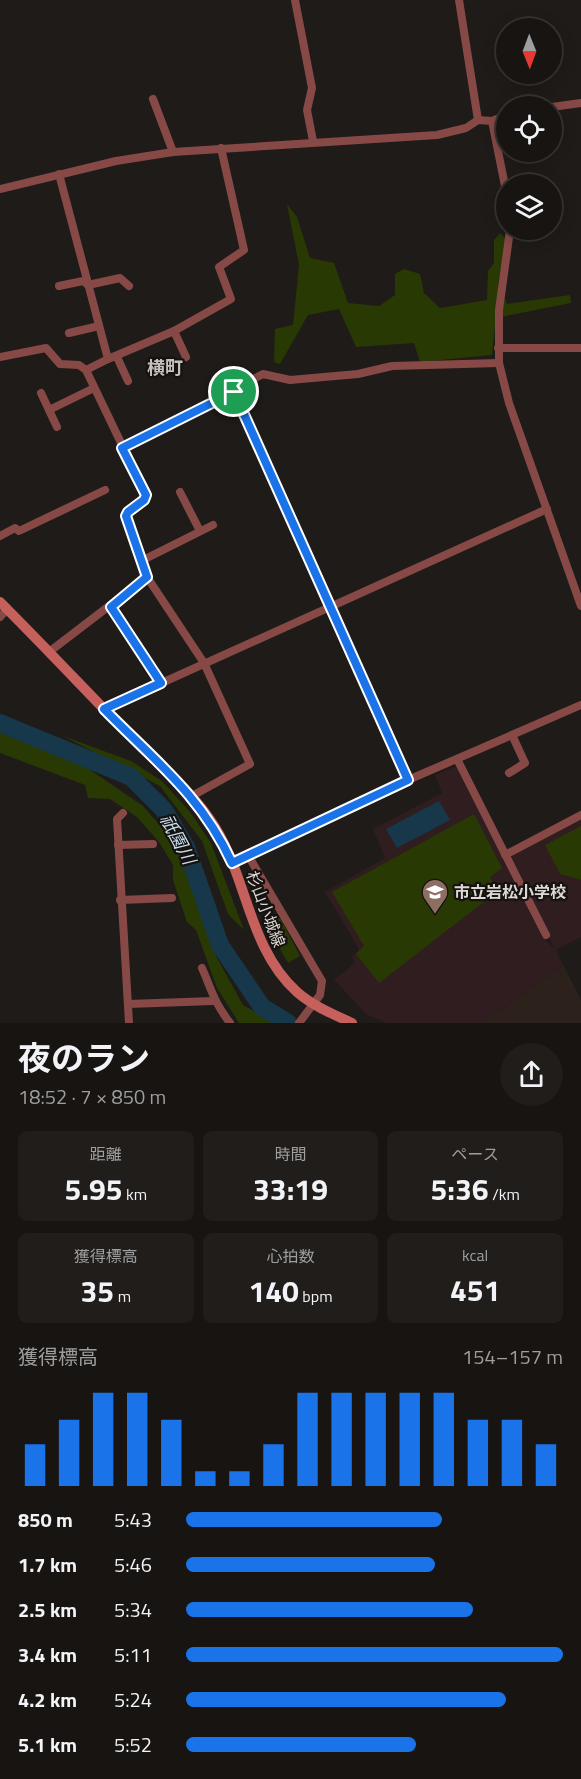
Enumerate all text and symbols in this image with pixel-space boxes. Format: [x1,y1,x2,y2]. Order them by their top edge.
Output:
north arrow [496,18,562,84]
map controls [496,18,562,240]
button: locate [496,96,562,162]
button: layers [496,174,562,240]
district label: 横町 [147,354,183,381]
pin [208,366,259,417]
icon: arrive [217,375,250,408]
water label: 祇園川 [153,809,204,871]
street label: 杉山小城線 [240,867,292,951]
school or university icon: 市立岩松小学校 [420,877,450,915]
place label: 市立岩松小学校 [454,880,566,904]
text: 夜のラン [18,1033,150,1083]
button: share [500,1043,563,1106]
text: 18:52 · 7 × 850 m [18,1081,166,1112]
text: 距離 [90,1142,122,1166]
text: 時間 [274,1142,307,1166]
text: ペース [452,1142,499,1166]
text: 5.95 [65,1166,123,1212]
text: 33:19 [253,1166,328,1212]
text: 5:36 [431,1166,489,1212]
text: km [123,1182,147,1206]
text: /km [489,1182,520,1206]
text: kcal [462,1243,488,1267]
text: 獲得標高 [74,1244,138,1268]
text: 心拍数 [266,1244,315,1268]
text: 451 [450,1267,500,1313]
text: 35 [81,1268,114,1314]
text: 140 [248,1268,299,1314]
text: m [114,1284,131,1308]
text: bpm [299,1284,333,1308]
text: 獲得標高 [18,1341,98,1372]
text: 154–157 m [462,1341,563,1372]
text: 850 m [18,1504,73,1535]
text: 5:43 [114,1504,152,1535]
text: 1.7 km [18,1549,77,1580]
text: 5:46 [114,1549,152,1580]
text: 2.5 km [18,1594,77,1625]
text: 5:34 [114,1594,152,1625]
text: 3.4 km [18,1639,77,1670]
text: 5:11 [114,1639,152,1670]
text: 4.2 km [18,1684,77,1715]
text: 5:24 [114,1684,152,1715]
text: 5.1 km [18,1729,77,1760]
text: 5:52 [114,1729,152,1760]

